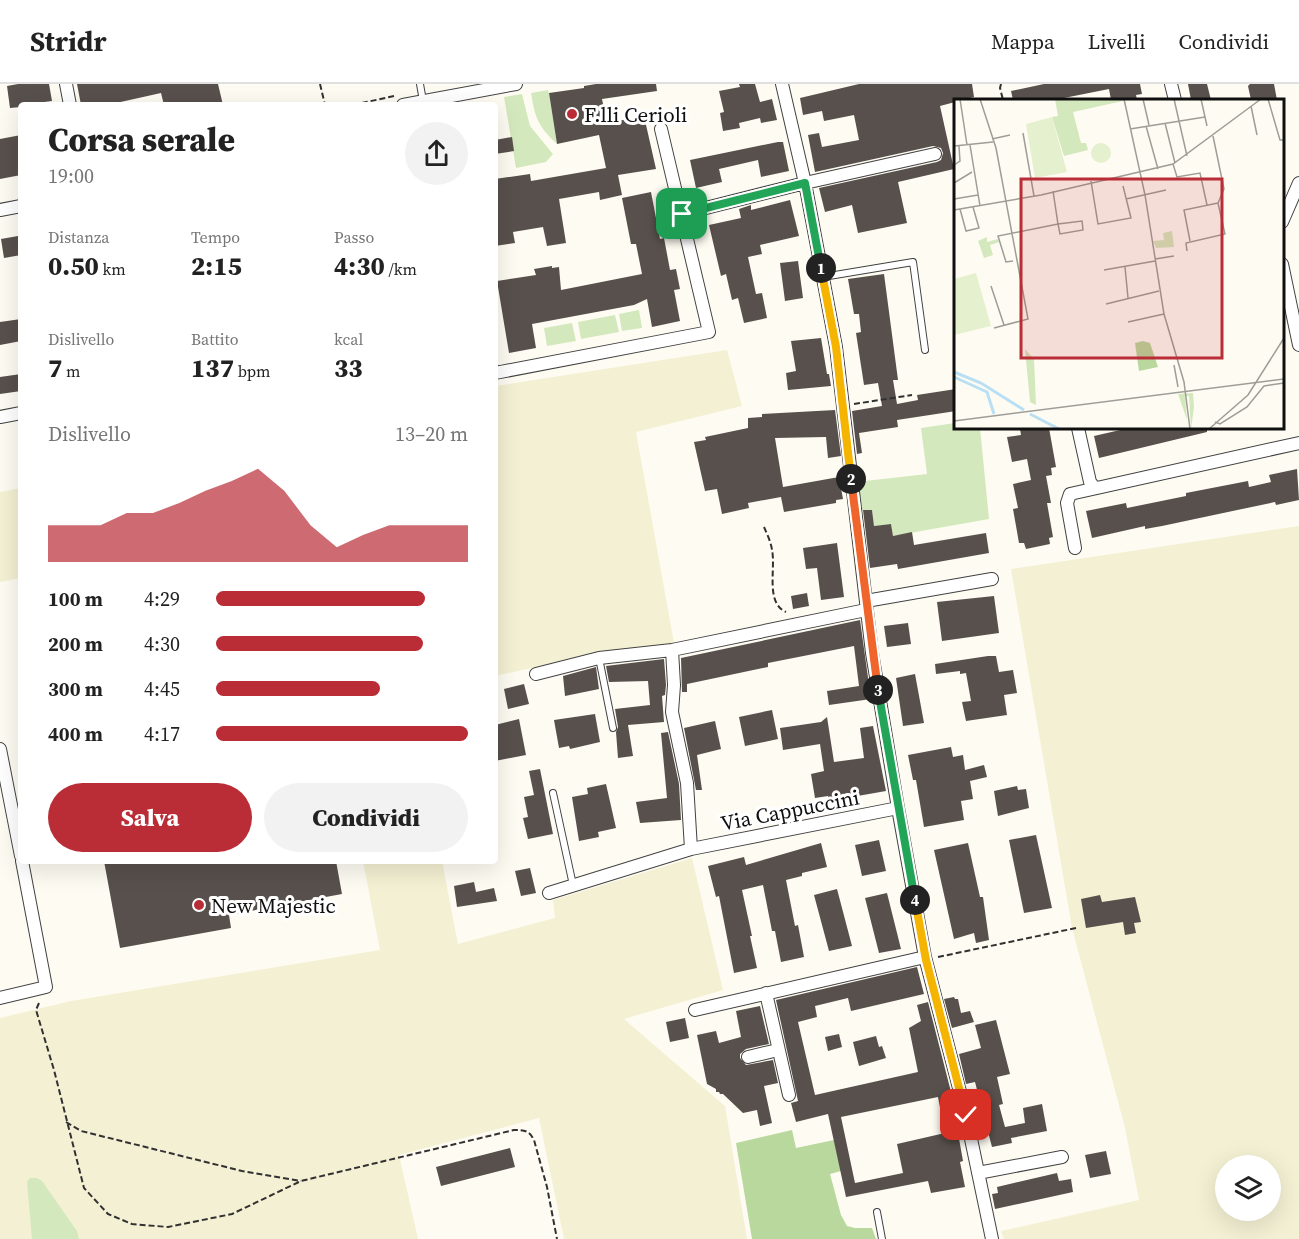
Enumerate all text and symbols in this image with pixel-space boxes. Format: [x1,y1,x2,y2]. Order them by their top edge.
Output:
text: Stridr [30,22,106,60]
text: Mappa [991,27,1055,56]
text: Livelli [1088,27,1146,56]
text: Condividi [1179,27,1269,56]
inset map [954,99,1284,429]
place label: F.lli Cerioli [584,100,687,129]
marker: F.lli Cerioli [565,107,579,121]
text: Corsa serale [48,117,235,162]
button: share [405,122,468,185]
text: 19:00 [48,162,94,190]
pin [656,188,707,239]
icon: arrive [665,197,698,230]
text: Distanza [48,226,109,248]
text: Tempo [191,226,240,248]
text: Passo [334,226,374,248]
text: 0.50 [48,248,99,284]
text: 2:15 [191,248,242,284]
text: 4:30 [334,248,385,284]
pin: 1 [806,253,836,283]
text: 1 [817,257,825,279]
text: km [99,258,126,280]
text: /km [385,258,417,280]
text: Dislivello [48,328,114,350]
text: Battito [191,328,239,350]
text: kcal [334,328,363,350]
text: 7 [48,350,62,386]
text: 137 [191,350,234,386]
text: 33 [334,350,363,386]
text: m [62,360,80,382]
text: bpm [234,360,271,382]
text: Dislivello [48,420,131,448]
text: 13–20 m [395,420,468,448]
pin: 2 [836,464,866,494]
text: 2 [847,468,855,490]
text: 100 m [48,585,103,613]
text: 4:29 [144,585,180,613]
text: 200 m [48,630,103,658]
text: 4:30 [144,630,180,658]
text: 300 m [48,675,103,703]
text: 4:45 [144,675,180,703]
pin: 3 [863,675,893,705]
text: 3 [874,679,882,701]
text: 400 m [48,720,103,748]
text: 4:17 [144,720,180,748]
street label: Via Cappuccini [718,782,862,838]
button: Salva [48,783,252,852]
button: Condividi [264,783,468,852]
pin: 4 [900,885,930,915]
text: 4 [911,889,919,911]
place label: New Majestic [211,891,336,920]
marker: New Majestic [192,898,206,912]
pin [940,1089,991,1140]
icon: check [949,1098,982,1131]
map controls [1215,1155,1281,1221]
button: layers [1215,1155,1281,1221]

